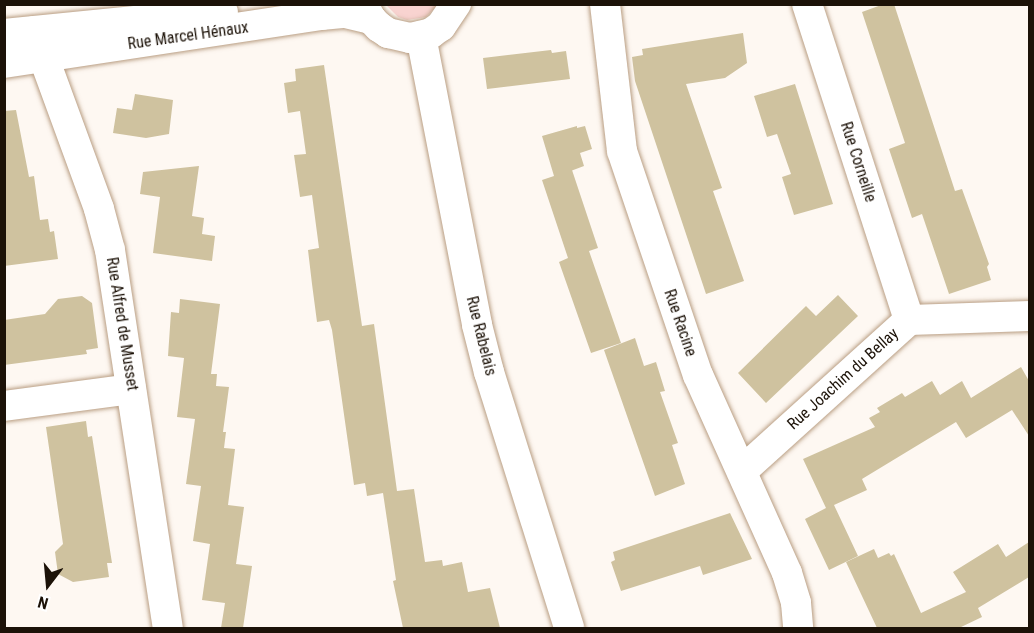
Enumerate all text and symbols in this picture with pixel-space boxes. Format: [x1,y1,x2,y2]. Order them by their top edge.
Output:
street label: Rue Marcel Hénaux [126,18,250,54]
street label: Rue Corneille [836,119,880,205]
street label: Rue Alfred de Musset [102,256,142,392]
street label: Rue Racine [660,287,700,359]
street label: Rue Rabelais [462,294,500,378]
street label: Rue Joachim du Bellay [784,324,902,434]
north arrow [18,555,78,615]
text: N [36,592,50,613]

